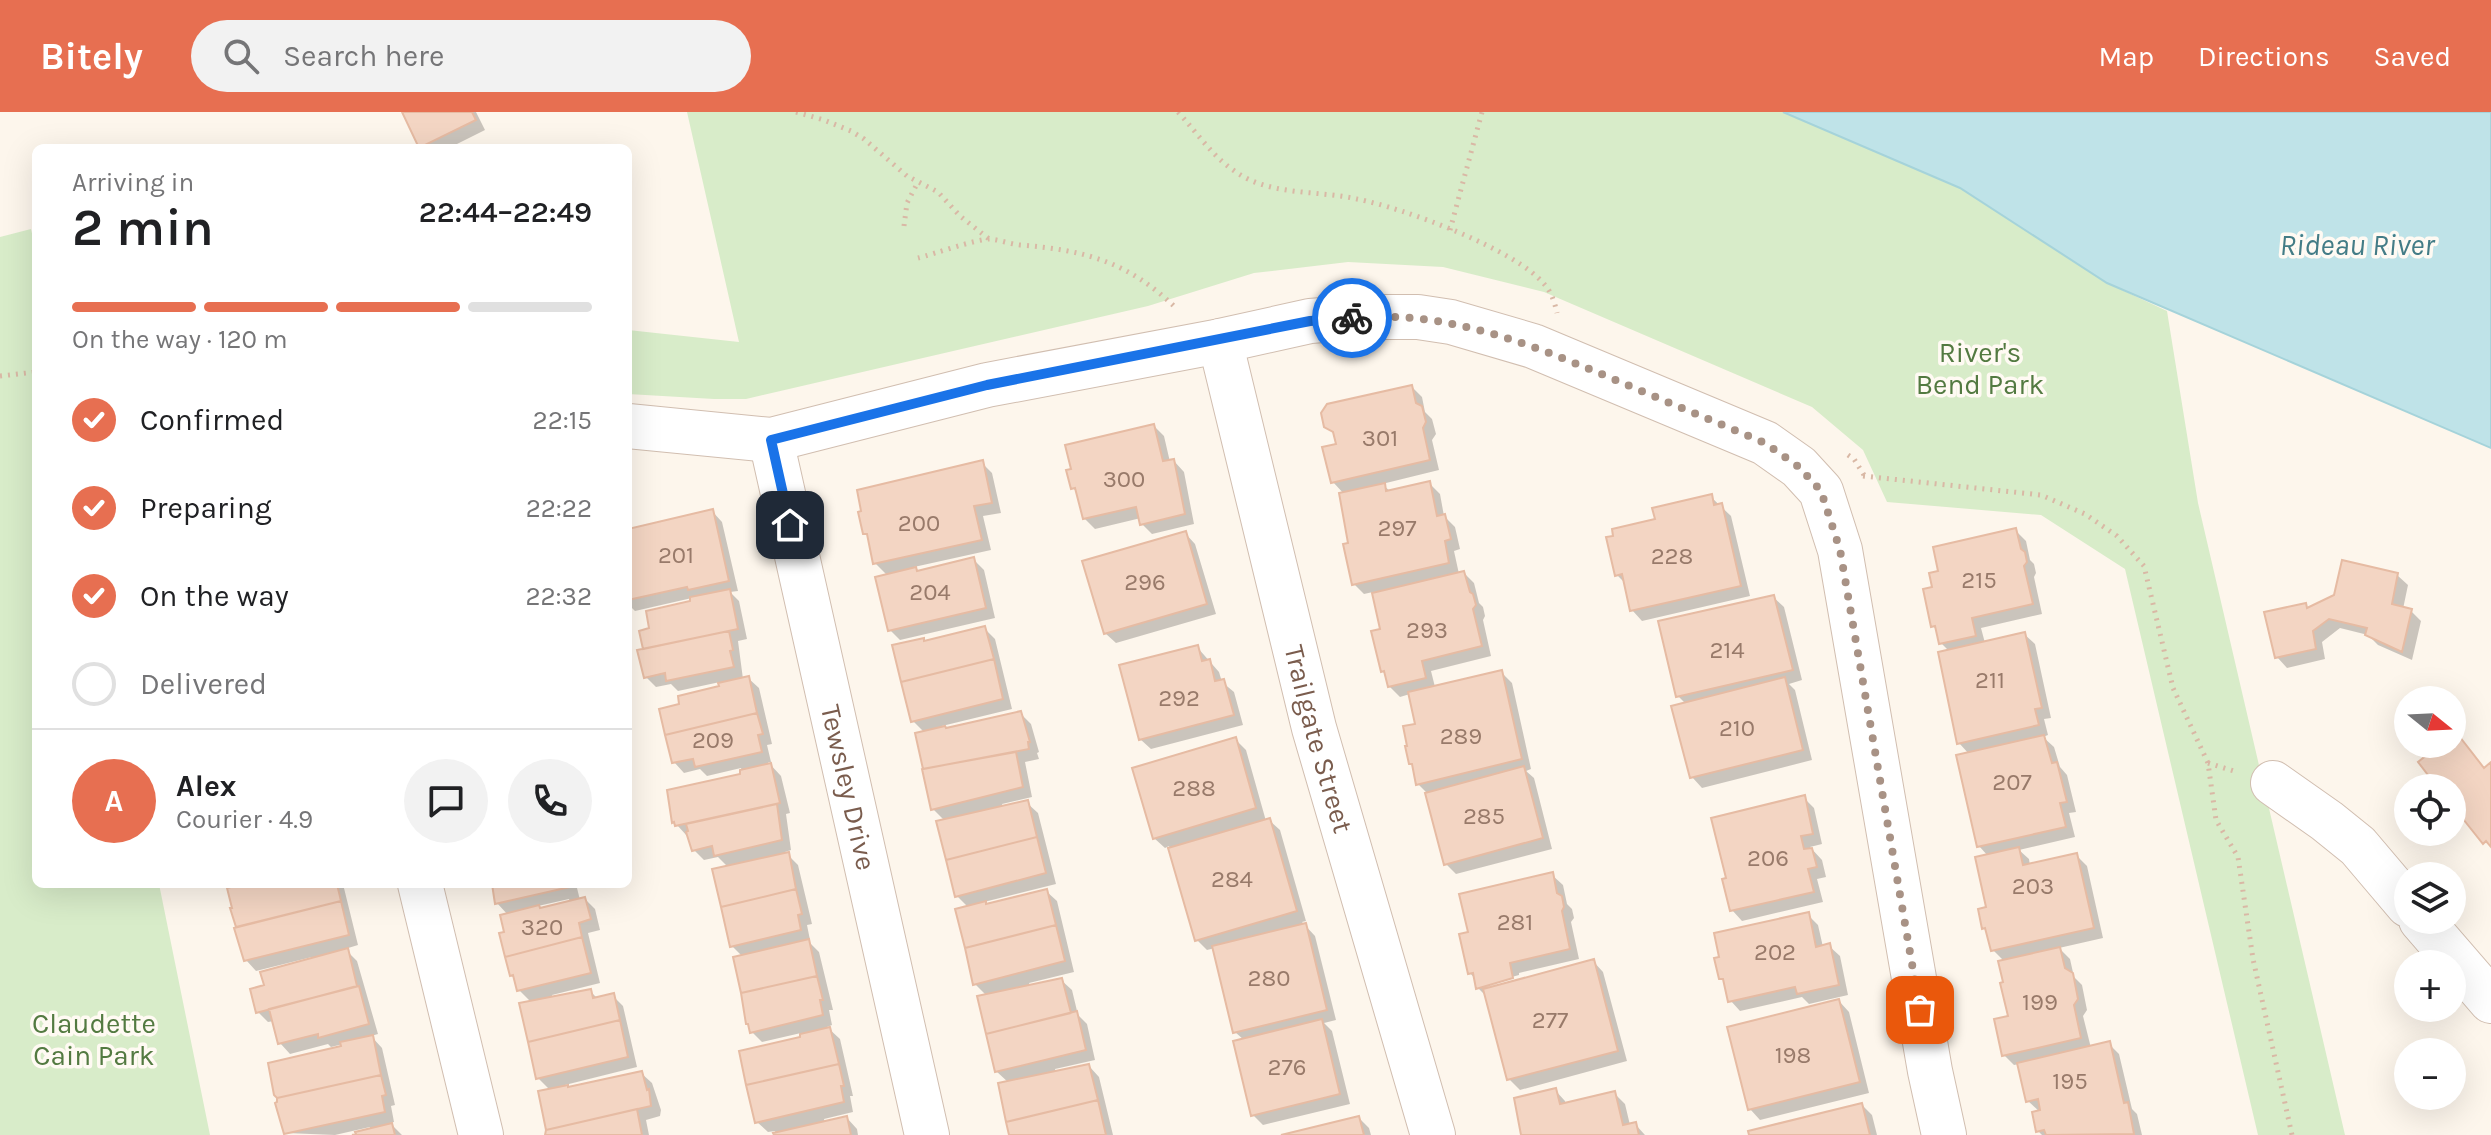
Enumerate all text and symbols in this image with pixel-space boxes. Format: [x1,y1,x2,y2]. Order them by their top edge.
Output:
search box [191,20,751,92]
text: Bitely [40,34,143,79]
icon: search [219,34,263,78]
text: Search here [283,38,444,74]
text: Map [2099,40,2154,73]
text: Directions [2198,40,2330,73]
text: Saved [2374,40,2451,73]
text: Arriving in [72,167,194,198]
text: 22:44–22:49 [419,194,592,230]
text: 2 min [72,197,214,258]
water label: Rideau River [2280,227,2436,263]
courier [1312,278,1392,358]
icon: bike [1330,296,1374,340]
text: On the way · 120 m [72,324,287,355]
park label: River's Bend Park [1916,336,2044,401]
icon: check [72,398,116,442]
text: Confirmed [140,402,284,438]
text: 22:15 [533,405,592,436]
house number: 301 [1362,424,1398,452]
house number: 300 [1103,465,1145,493]
icon: check [72,486,116,530]
text: Preparing [140,490,272,526]
pin [756,491,824,559]
text: 22:22 [526,493,592,524]
icon: home [768,503,812,547]
house number: 200 [898,509,940,537]
house number: 297 [1377,514,1417,542]
house number: 201 [658,541,694,569]
house number: 228 [1651,542,1693,570]
house number: 215 [1961,566,1997,594]
house number: 296 [1124,568,1166,596]
icon: check [72,574,116,618]
text: On the way [140,578,289,614]
house number: 204 [909,578,951,606]
text: 22:32 [525,581,592,612]
house number: 293 [1406,616,1448,644]
house number: 214 [1709,636,1745,664]
street label: Trailgate Street [1277,642,1360,837]
text: Delivered [140,666,267,702]
house number: 211 [1975,666,2005,694]
house number: 292 [1158,684,1200,712]
north arrow [2394,686,2466,758]
map controls [2394,686,2466,1110]
street label: Tewsley Drive [814,702,883,873]
house number: 210 [1719,714,1755,742]
house number: 289 [1440,722,1482,750]
house number: 209 [692,726,734,754]
button: chat [404,759,488,843]
button: phone [508,759,592,843]
text: Alex [176,768,236,804]
house number: 207 [1992,768,2032,796]
house number: 288 [1172,774,1216,802]
button: locate [2394,774,2466,846]
text: A [105,783,123,819]
house number: 285 [1463,802,1505,830]
text: Courier · 4.9 [176,804,313,835]
house number: 206 [1747,844,1789,872]
button: layers [2394,862,2466,934]
house number: 284 [1211,865,1253,893]
house number: 203 [2012,872,2054,900]
house number: 281 [1497,908,1533,936]
house number: 320 [521,913,563,941]
house number: 202 [1754,938,1796,966]
button: + [2394,950,2466,1022]
house number: 280 [1248,964,1290,992]
pin [1886,976,1954,1044]
icon: bag [1898,988,1942,1032]
house number: 199 [2022,988,2058,1016]
house number: 277 [1532,1006,1568,1034]
park label: Claudette Cain Park [32,1007,156,1072]
button: − [2394,1038,2466,1110]
house number: 198 [1775,1041,1811,1069]
house number: 276 [1268,1053,1306,1081]
house number: 195 [2052,1067,2088,1095]

